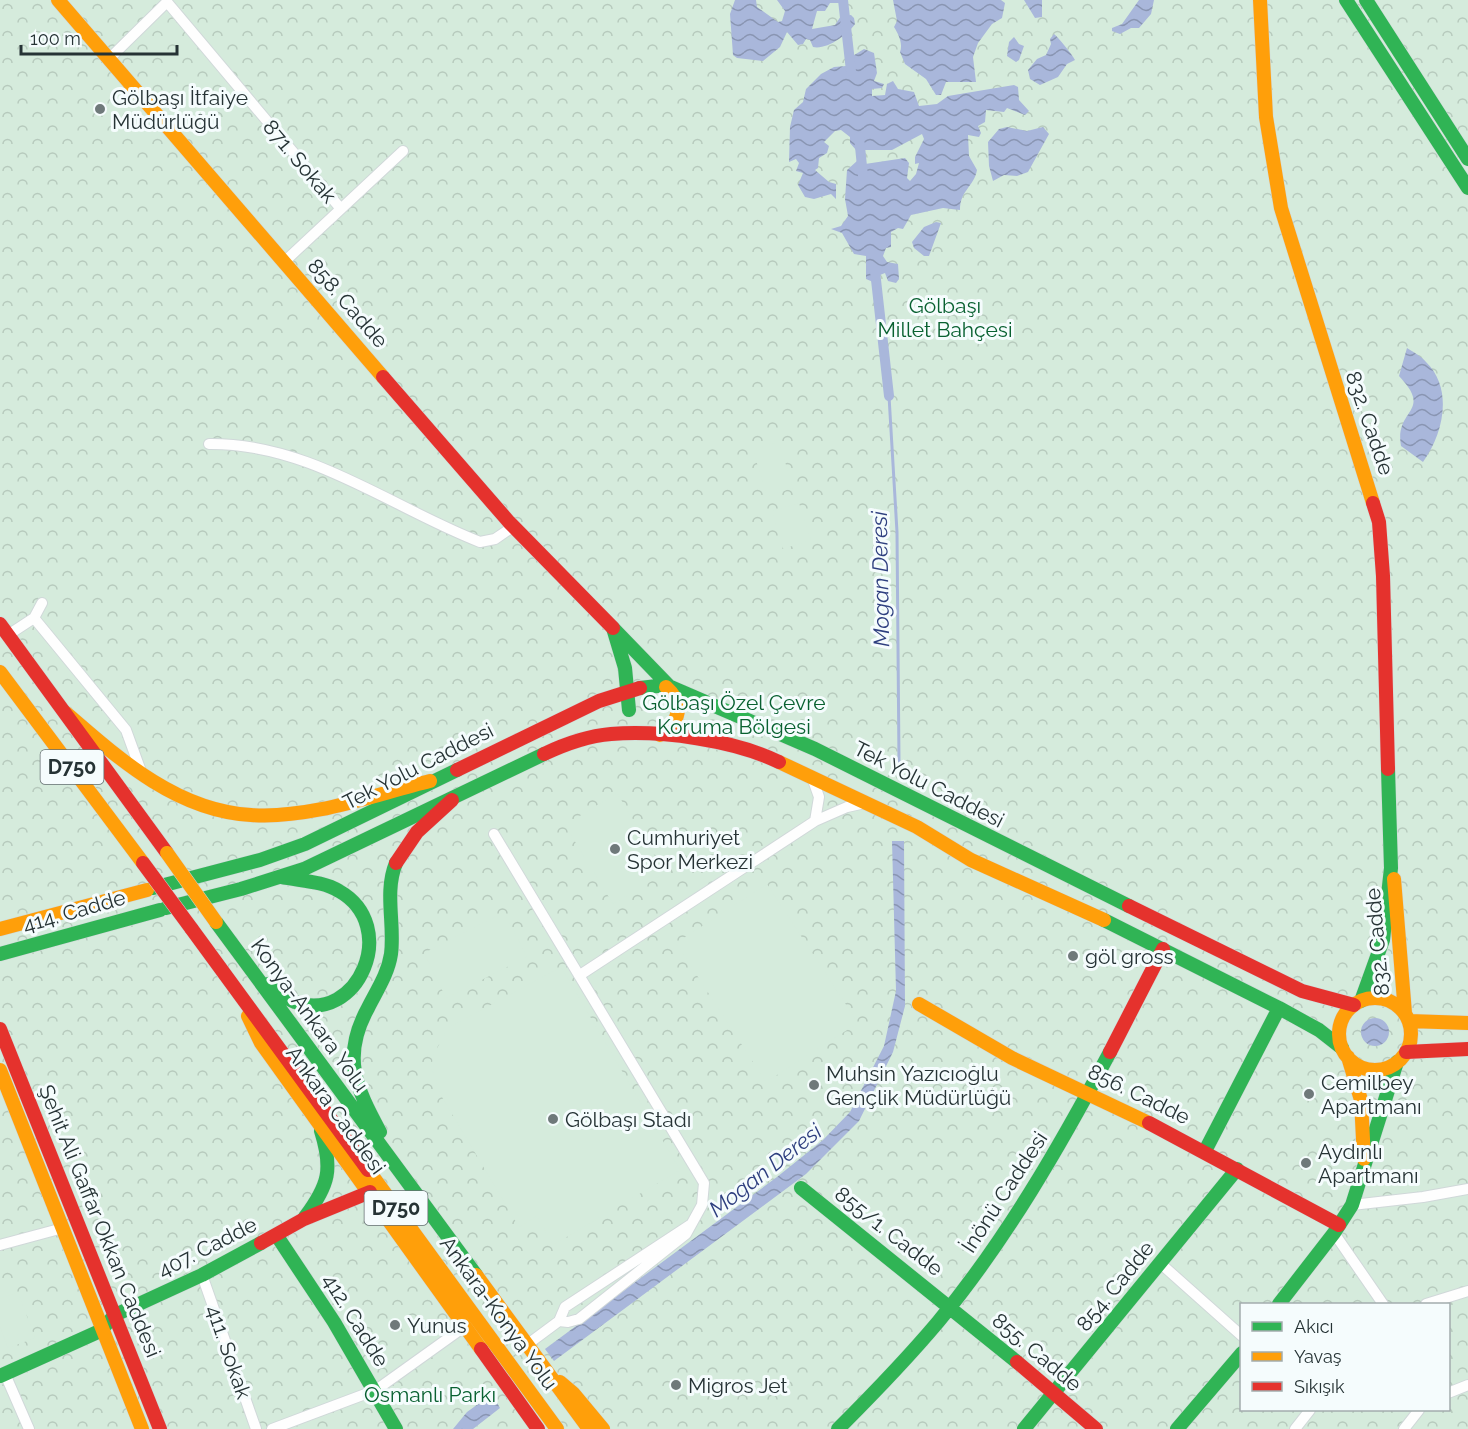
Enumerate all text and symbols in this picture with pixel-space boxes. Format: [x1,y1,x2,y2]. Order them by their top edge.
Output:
scale bar [21,18,177,56]
text: 100 m [30,28,81,49]
place label: Gölbaşı İtfaiye Müdürlüğü [112,85,248,134]
marker: Gölbaşı İtfaiye Müdürlüğü [93,102,107,116]
street label: 871. Sokak [258,114,342,208]
street label: 858. Cadde [302,253,394,353]
park label: Gölbaşı Millet Bahçesi [877,293,1013,342]
street label: 832. Cadde [1341,368,1399,478]
water label: Mogan Deresi [866,510,894,647]
park label: Gölbaşı Özel Çevre Koruma Bölgesi [642,690,826,739]
street label: Tek Yolu Caddesi [339,717,497,815]
street label: Tek Yolu Caddesi [850,735,1008,833]
road number: D750 [40,750,104,784]
place label: Cumhuriyet Spor Merkezi [627,825,753,874]
marker: Cumhuriyet Spor Merkezi [608,842,622,856]
street label: 414. Cadde [20,884,128,938]
street label: 832. Cadde [1360,887,1394,997]
street label: Konya-Ankara Yolu [246,933,374,1097]
place label: göl gross [1085,944,1174,969]
marker: göl gross [1066,949,1080,963]
street label: Ankara Caddesi [281,1041,391,1179]
street label: 856. Cadde [1084,1059,1194,1129]
place label: Muhsin Yazıcıoğlu Gençlik Müdürlüğü [826,1061,1011,1110]
place label: Cemilbey Apartmanı [1321,1070,1422,1119]
marker: Muhsin Yazıcıoğlu Gençlik Müdürlüğü [807,1078,821,1092]
street label: Şehit Ali Gaffar Okkan Caddesi [34,1081,166,1361]
marker: Cemilbey Apartmanı [1302,1087,1316,1101]
place label: Gölbaşı Stadı [565,1107,691,1132]
marker: Gölbaşı Stadı [546,1112,560,1126]
water label: Mogan Deresi [703,1117,828,1222]
street label: İnönü Caddesi [956,1127,1052,1257]
place label: Aydınlı Apartmanı [1318,1139,1419,1188]
marker: Aydınlı Apartmanı [1299,1156,1313,1170]
street label: 855/1. Cadde [830,1181,948,1281]
road number: D750 [364,1191,428,1225]
street label: 407. Cadde [153,1211,261,1283]
street label: Ankara-Konya Yolu [435,1231,563,1395]
street label: 854. Cadde [1071,1236,1159,1336]
street label: 412. Cadde [318,1269,394,1371]
street label: 411. Sokak [201,1302,257,1402]
legend [1240,1303,1450,1411]
street label: 855. Cadde [987,1307,1087,1397]
place label: Yunus [407,1313,467,1338]
text: Akıcı [1294,1316,1333,1337]
marker: Yunus [388,1318,402,1332]
text: Yavaş [1294,1346,1342,1367]
place label: Migros Jet [688,1373,788,1398]
text: Sıkışık [1294,1376,1345,1397]
marker: Migros Jet [669,1378,683,1392]
park label: Osmanlı Parkı [364,1382,496,1407]

